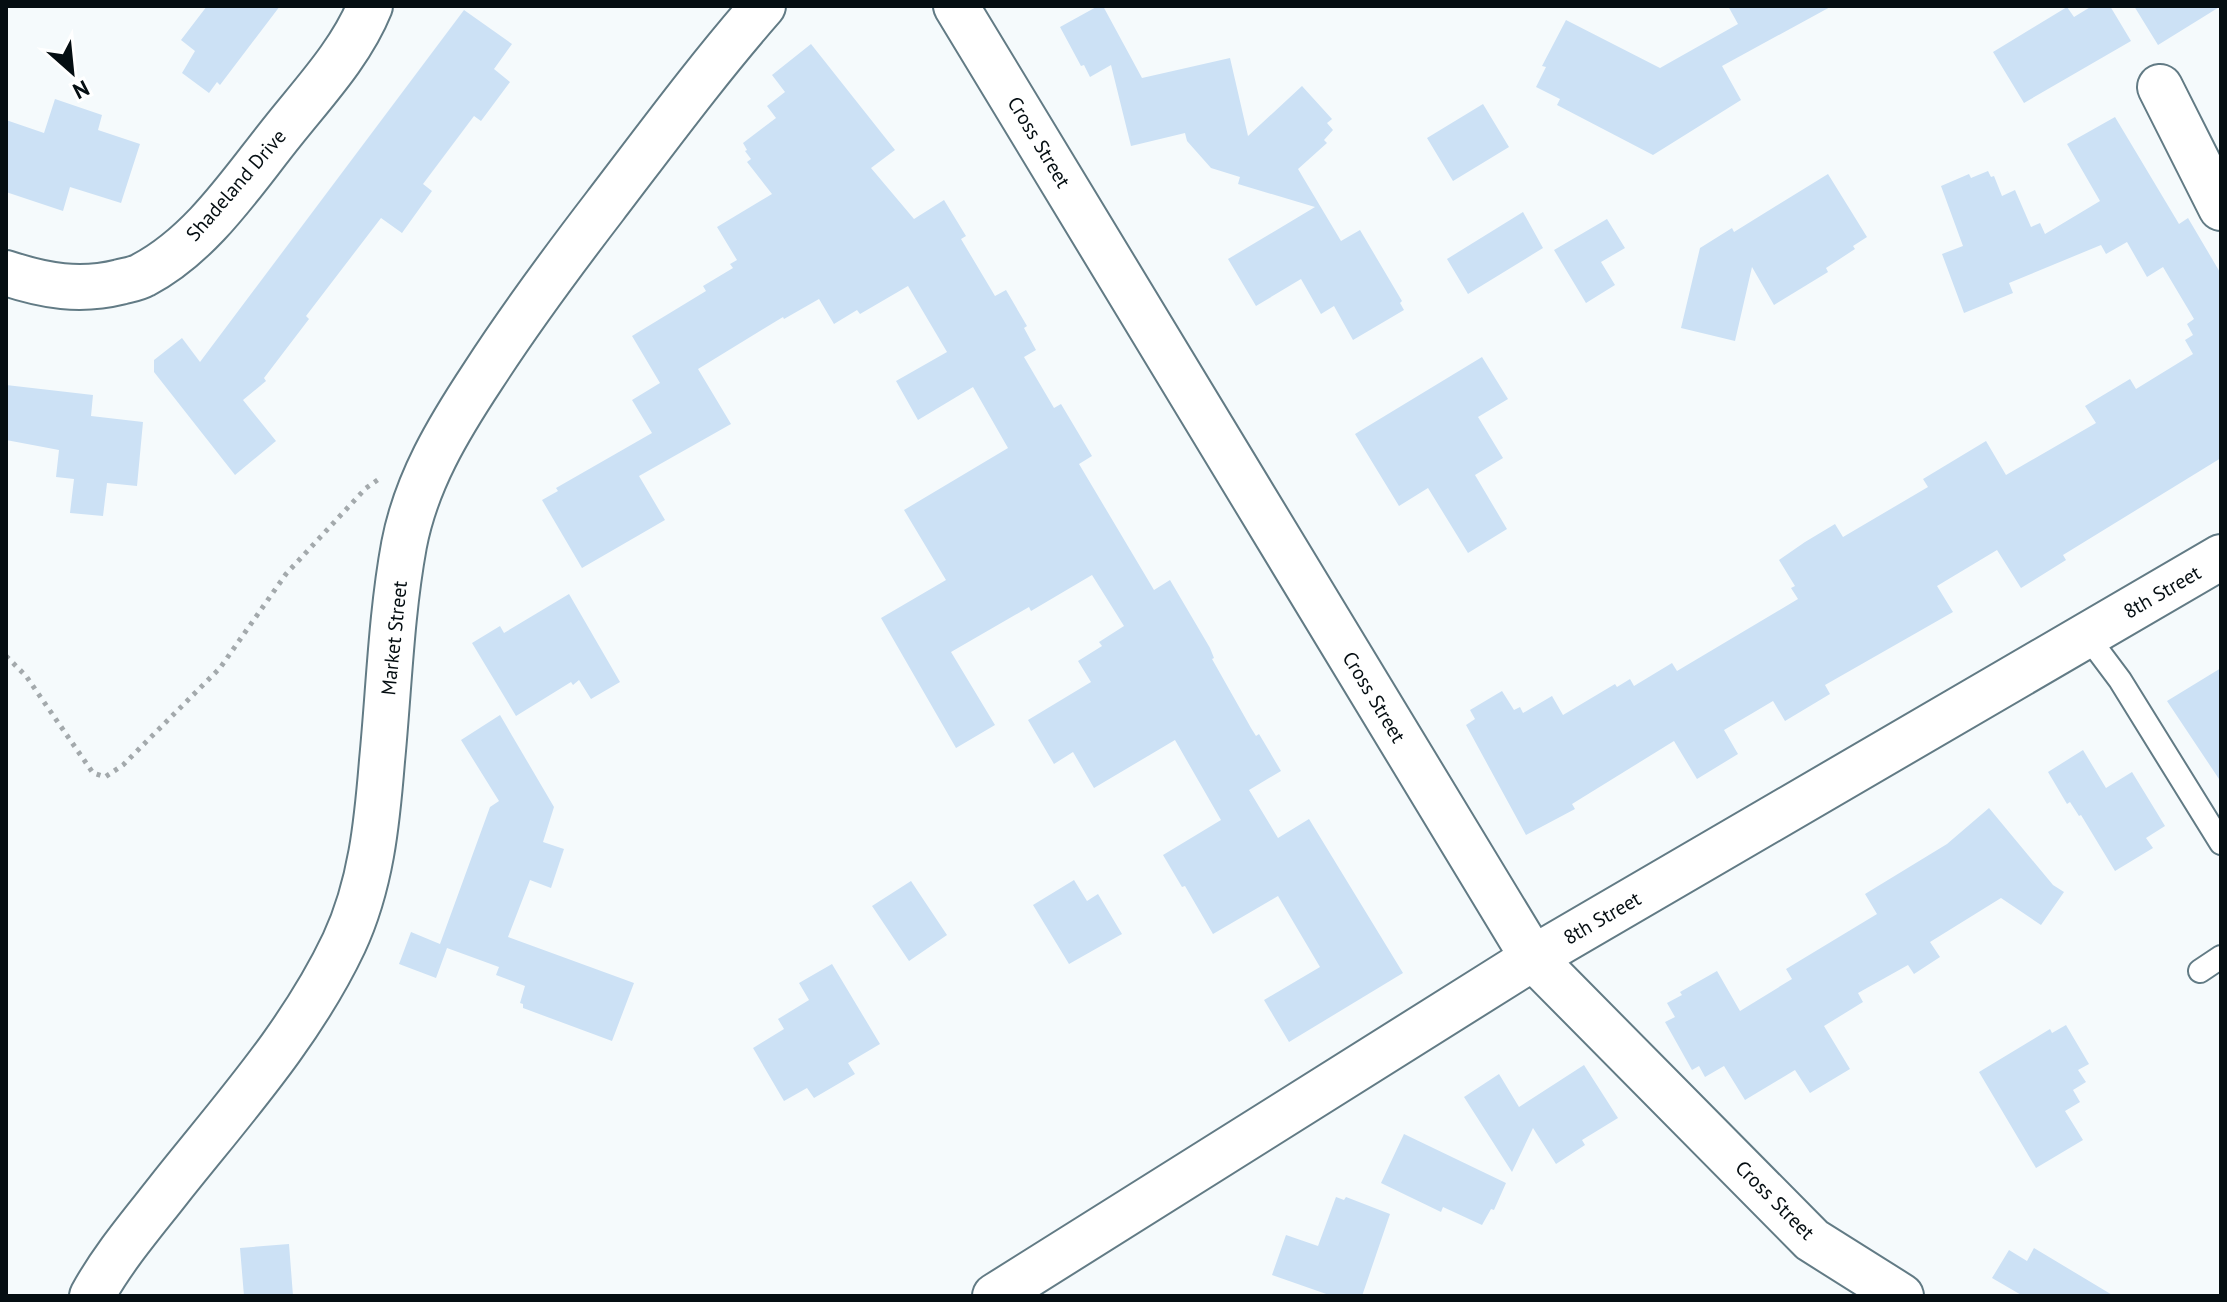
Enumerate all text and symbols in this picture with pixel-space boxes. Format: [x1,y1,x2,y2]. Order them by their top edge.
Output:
north arrow [32,32,112,112]
text: N [68,74,94,106]
street label: Cross Street [1002,92,1076,193]
street label: Shadeland Drive [180,124,292,246]
street label: 8th Street [2119,559,2206,625]
street label: Market Street [375,579,413,697]
street label: Cross Street [1337,647,1411,748]
street label: 8th Street [1559,885,1646,951]
street label: Cross Street [1730,1155,1820,1245]

